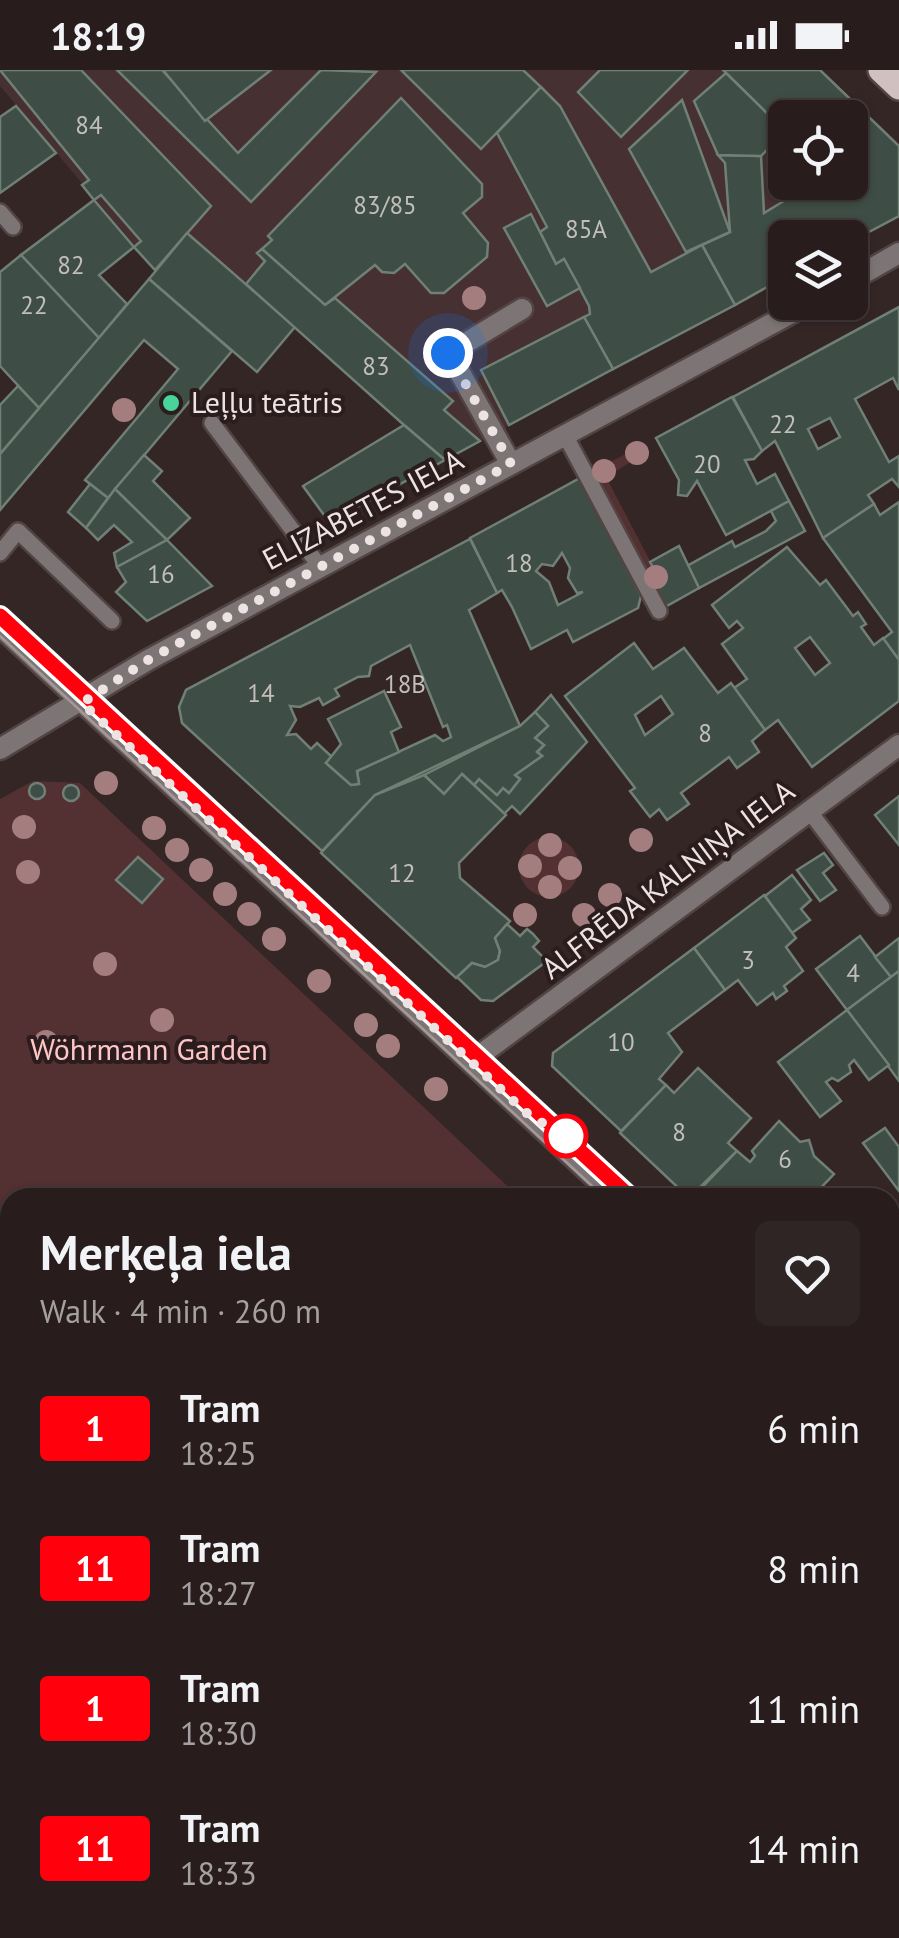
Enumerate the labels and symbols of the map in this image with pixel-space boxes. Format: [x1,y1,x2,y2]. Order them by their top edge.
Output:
house number: 84 [75,109,103,141]
house number: 83/85 [353,189,417,221]
house number: 85A [565,213,607,245]
house number: 82 [57,249,85,281]
house number: 22 [20,289,48,321]
your location [423,328,473,378]
house number: 83 [362,350,390,382]
place label: Leļļu teātris [191,382,343,421]
marker: Leļļu teātris [160,392,182,414]
house number: 22 [769,408,797,440]
street label: ELIZABETES IELA [255,439,470,578]
house number: 20 [693,448,721,480]
house number: 18 [505,547,533,579]
house number: 16 [147,558,175,590]
house number: 18B [384,668,426,700]
house number: 14 [247,677,275,709]
house number: 8 [698,717,712,749]
street label: ALFRĒDA KALNIŅA IELA [533,770,802,987]
house number: 12 [388,857,416,889]
house number: 3 [741,944,755,976]
house number: 4 [846,957,860,989]
house number: 10 [607,1026,635,1058]
park label: Wöhrmann Garden [30,1029,268,1068]
unlabelled marker [545,1115,587,1157]
house number: 8 [672,1116,686,1148]
house number: 6 [778,1143,792,1175]

